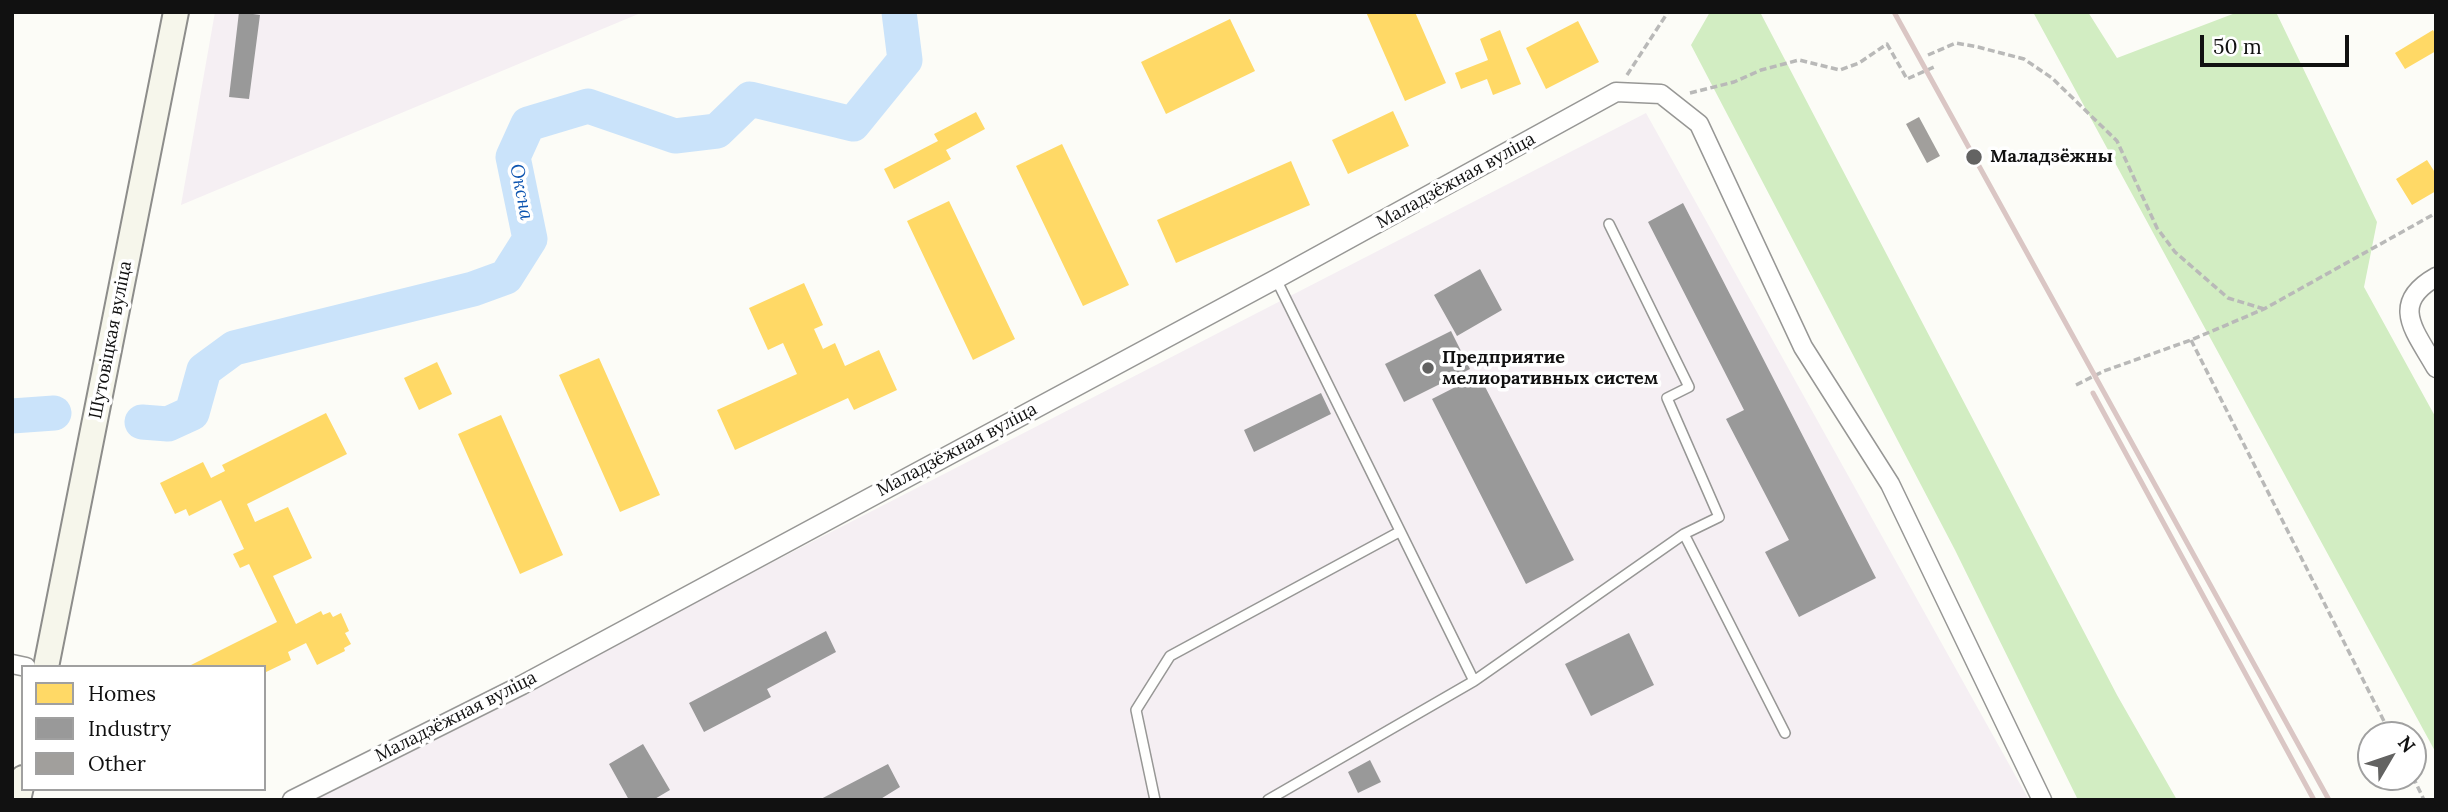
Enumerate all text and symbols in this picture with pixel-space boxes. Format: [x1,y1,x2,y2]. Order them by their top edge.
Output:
scale bar [2203,21,2352,65]
text: 50 m [2213,33,2262,60]
street label: Маладзёжная вуліца [1373,128,1539,234]
place label: Маладзёжны [1990,146,2113,168]
marker: Маладзёжны [1964,147,1984,167]
water label: Оксна [504,162,538,222]
street label: Шутовіцкая вуліца [85,259,137,421]
place label: Предприятие мелиоративных систем [1442,347,1658,390]
marker: Предприятие мелиоративных систем [1420,360,1436,376]
street label: Маладзёжная вуліца [873,399,1041,501]
legend [21,665,266,791]
street label: Маладзёжная вуліца [372,667,540,767]
text: Homes [88,680,156,707]
text: Industry [88,715,171,742]
north arrow [2357,721,2427,791]
text: N [2393,731,2421,757]
text: Other [88,750,146,777]

